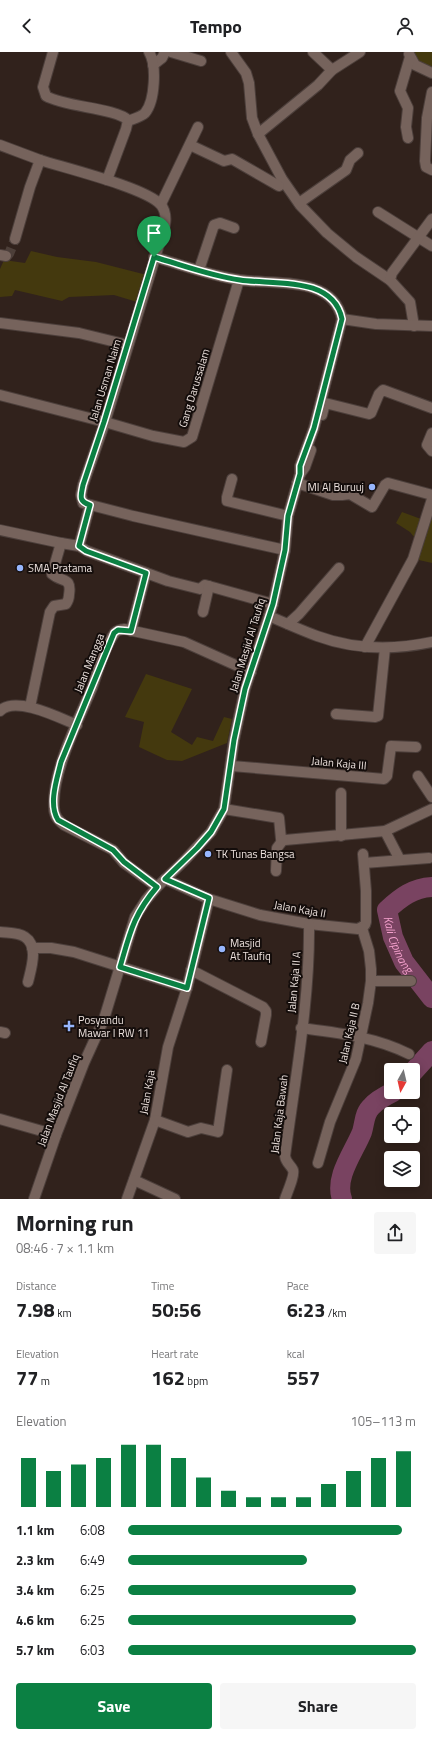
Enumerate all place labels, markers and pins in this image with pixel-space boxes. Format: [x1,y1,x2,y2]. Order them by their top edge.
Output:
pin [137,216,171,257]
place label: MI Al Buruuj [308,479,364,495]
marker: MI Al Buruuj [367,482,377,492]
place label: SMA Pratama [28,560,93,576]
marker: SMA Pratama [15,563,25,573]
place label: TK Tunas Bangsa [216,846,295,862]
marker: TK Tunas Bangsa [203,849,213,859]
place label: Masjid At Taufiq [230,935,271,964]
marker: Masjid At Taufiq [217,944,227,954]
place label: Posyandu Mawar I RW 11 [78,1012,149,1041]
marker: Posyandu Mawar I RW 11 [63,1020,75,1032]

